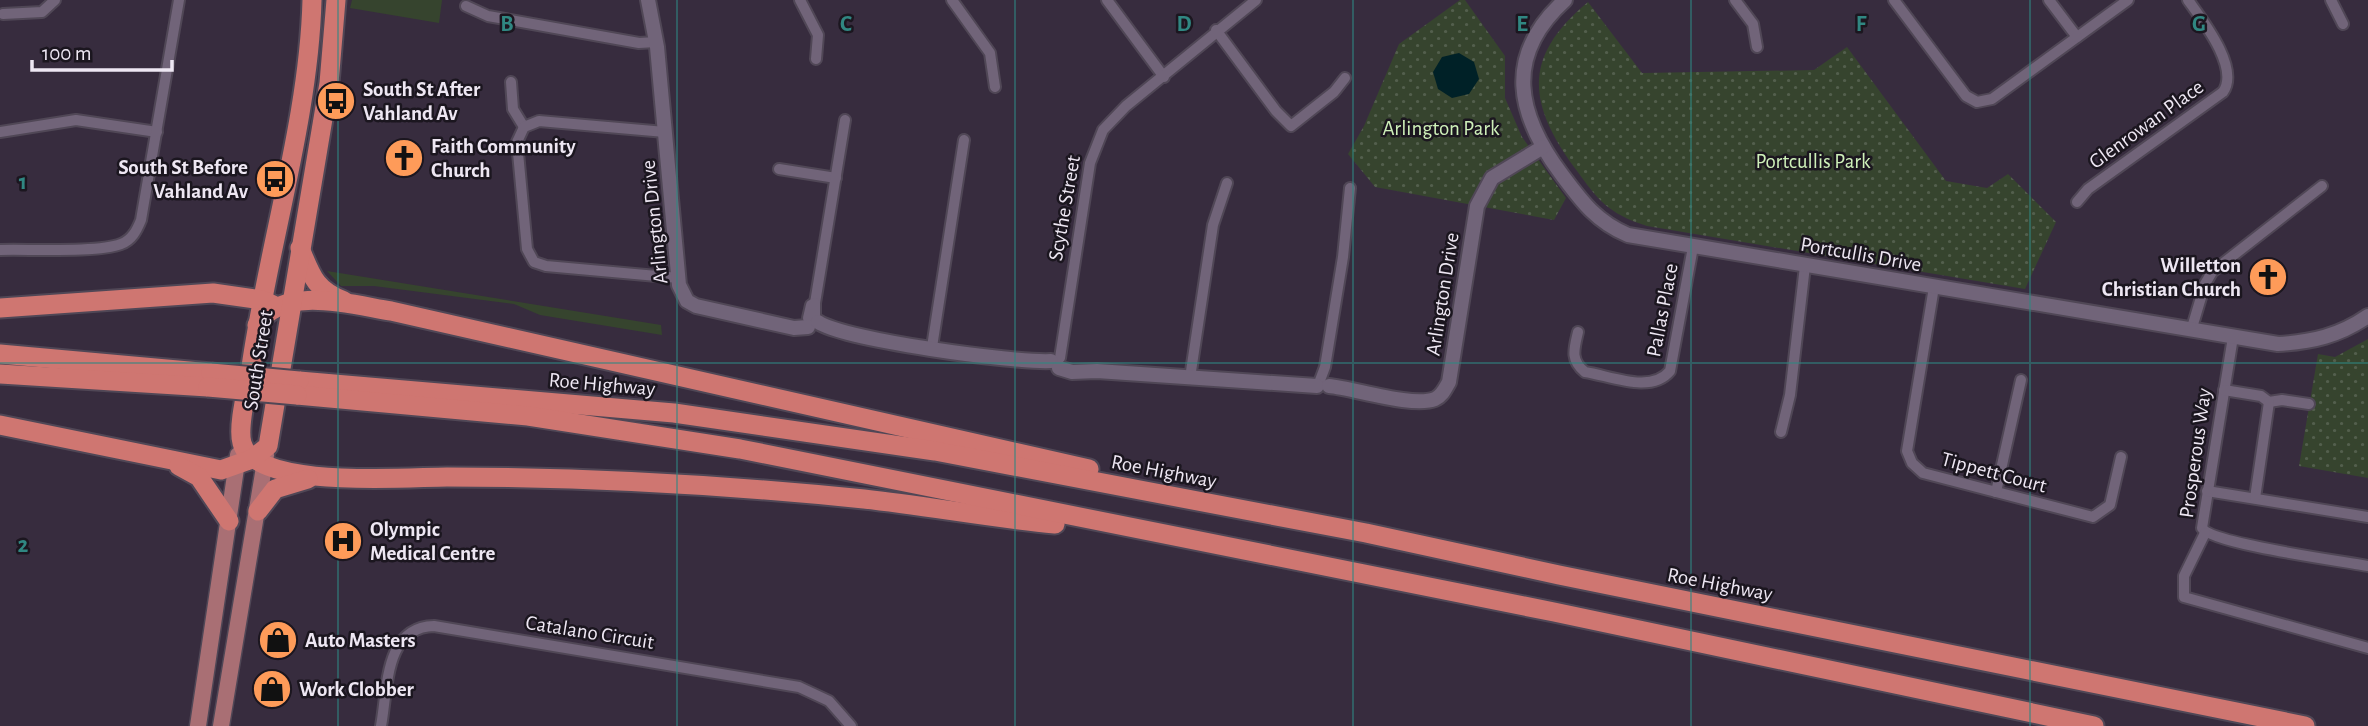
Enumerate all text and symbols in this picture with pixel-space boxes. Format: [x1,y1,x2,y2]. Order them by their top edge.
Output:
text: B [500,13,514,36]
text: C [840,13,852,36]
text: D [1176,13,1192,36]
text: E [1516,13,1528,36]
text: F [1856,13,1867,36]
text: G [2192,13,2206,36]
scale bar [32,28,172,72]
text: 100 m [42,43,92,64]
street label: Glenrowan Place [2085,76,2207,173]
place label: South St After Vahland Av [363,79,481,124]
bus stop icon: South St After Vahland Av [315,80,357,122]
park label: Arlington Park [1382,118,1500,139]
place label: Faith Community Church [431,136,576,181]
church icon: Faith Community Church [383,137,425,179]
park label: Portcullis Park [1755,151,1871,172]
street label: Scythe Street [1045,153,1084,262]
place label: South St Before Vahland Av [118,157,249,202]
bus stop icon: South St Before Vahland Av [254,158,296,200]
street label: Arlington Drive [638,159,671,285]
text: 1 [19,171,27,194]
street label: Arlington Drive [1422,231,1463,357]
street label: Portcullis Drive [1799,234,1923,275]
place label: Willetton Christian Church [2102,255,2241,300]
church icon: Willetton Christian Church [2247,256,2289,298]
street label: Pallas Place [1643,261,1682,359]
street label: South Street [240,308,277,412]
street label: Roe Highway [548,369,656,400]
street label: Prosperous Way [2176,387,2215,519]
street label: Tippett Court [1939,448,2049,497]
street label: Roe Highway [1109,451,1218,492]
place label: Olympic Medical Centre [370,519,495,564]
hospital icon: Olympic Medical Centre [322,520,364,562]
text: 2 [18,534,29,557]
street label: Roe Highway [1665,564,1774,605]
street label: Catalano Circuit [524,612,656,653]
shop icon: Auto Masters [257,619,299,661]
place label: Auto Masters [305,630,416,651]
shop icon: Work Clobber [251,668,293,710]
place label: Work Clobber [299,679,415,700]

